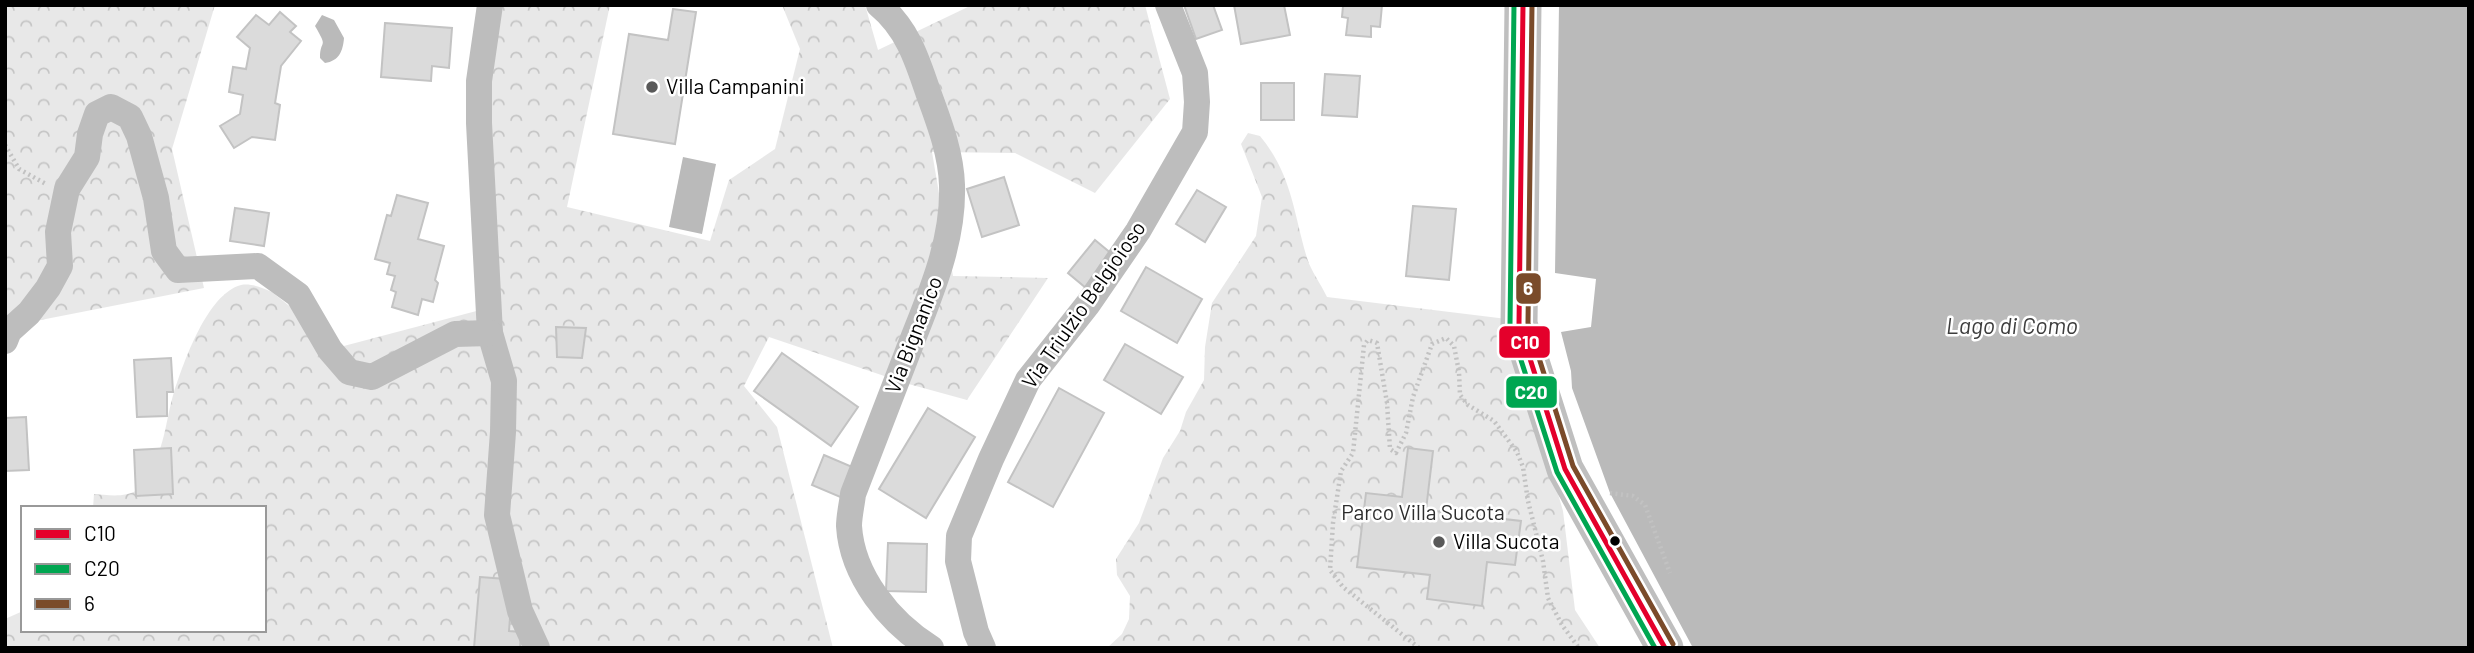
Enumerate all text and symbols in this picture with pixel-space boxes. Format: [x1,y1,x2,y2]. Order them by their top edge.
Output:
place label: Villa Campanini [666,73,805,98]
marker: Villa Campanini [644,79,660,95]
street label: Via Triulzio Belgioioso [1016,216,1150,393]
street label: Via Bignanico [879,272,946,397]
line badge: 6 [1515,272,1542,305]
text: 6 [1523,276,1533,299]
water label: Lago di Como [1946,311,2078,339]
line badge: C10 [1498,325,1551,359]
text: C10 [1510,330,1540,353]
line badge: C20 [1505,375,1558,409]
text: C20 [1514,380,1548,403]
park label: Parco Villa Sucota [1341,499,1505,524]
legend [21,506,266,632]
text: C10 [84,520,116,545]
place label: Villa Sucota [1453,528,1559,553]
marker: Villa Sucota [1431,534,1447,550]
unlabelled marker [1608,534,1622,548]
text: C20 [84,555,120,580]
text: 6 [84,590,95,615]

